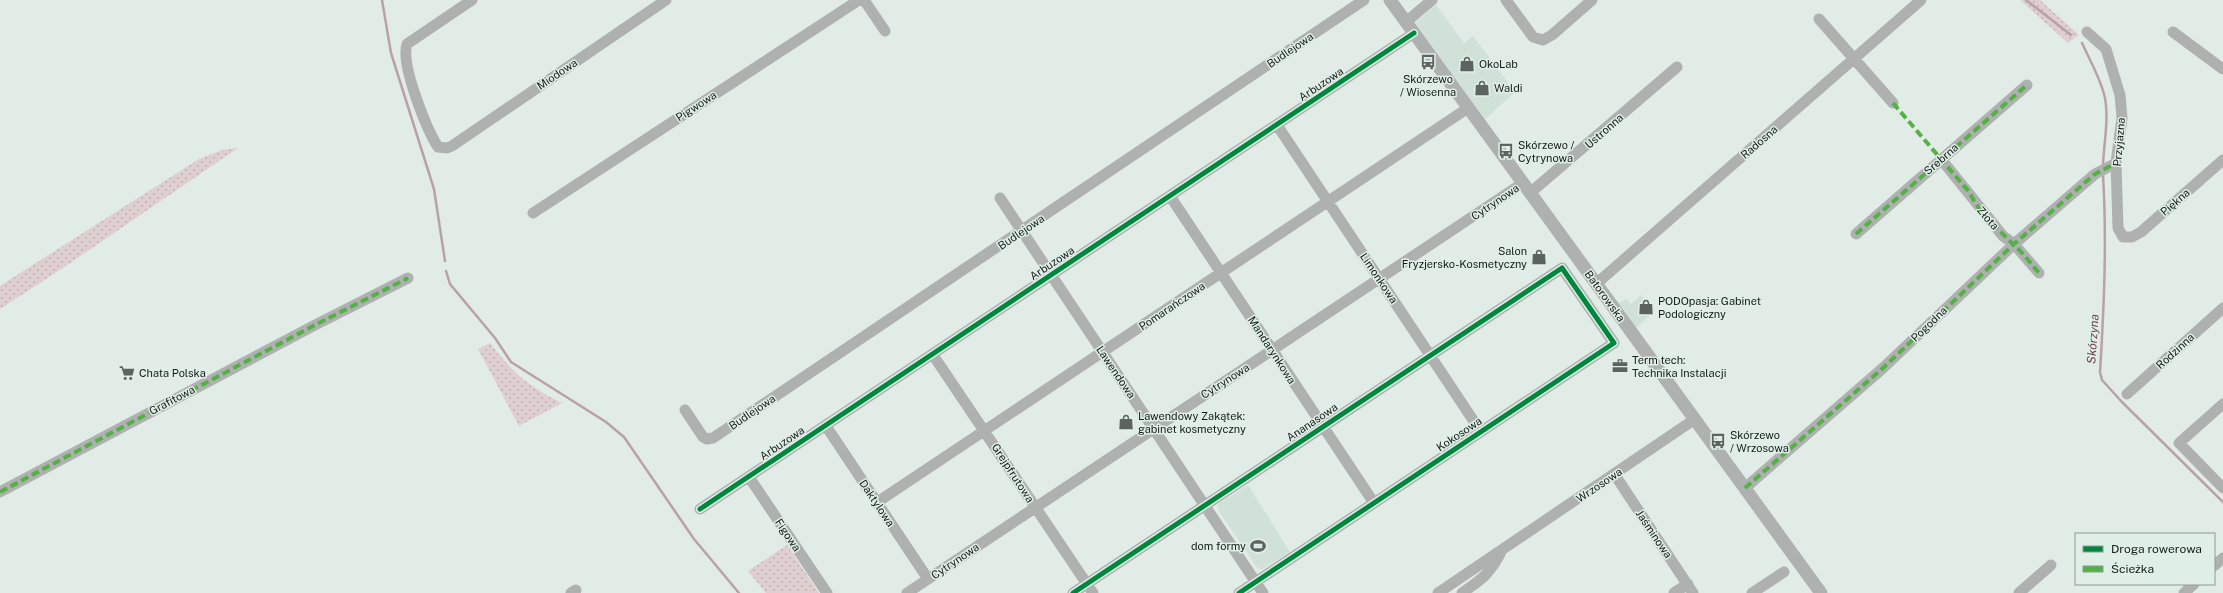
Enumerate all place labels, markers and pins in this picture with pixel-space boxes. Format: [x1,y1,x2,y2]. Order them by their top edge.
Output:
bus stop icon: Skórzewo / Wiosenna [1419,53,1437,71]
shop icon: OkoLab [1458,55,1476,73]
place label: OkoLab [1479,58,1518,70]
place label: Skórzewo / Wiosenna [1400,73,1456,98]
shop icon: Waldi [1473,79,1491,97]
place label: Waldi [1494,82,1523,94]
place label: Skórzewo / Cytrynowa [1518,139,1575,164]
bus stop icon: Skórzewo / Cytrynowa [1497,142,1515,160]
place label: Salon Fryzjersko-Kosmetyczny [1402,245,1527,270]
shop icon: Salon Fryzjersko-Kosmetyczny [1530,248,1548,266]
place label: PODOpasja: Gabinet Podologiczny [1658,295,1761,320]
shop icon: PODOpasja: Gabinet Podologiczny [1637,298,1655,316]
place label: Term tech: Technika Instalacji [1632,354,1726,379]
office icon: Term tech: Technika Instalacji [1611,357,1629,375]
supermarket icon: Chata Polska [118,364,136,382]
place label: Chata Polska [139,367,206,379]
place label: Lawendowy Zakątek: gabinet kosmetyczny [1138,410,1246,435]
shop icon: Lawendowy Zakątek: gabinet kosmetyczny [1117,413,1135,431]
place label: Skórzewo / Wrzosowa [1730,429,1789,454]
bus stop icon: Skórzewo / Wrzosowa [1709,432,1727,450]
sports icon: dom formy [1249,537,1267,555]
place label: dom formy [1191,540,1246,552]

